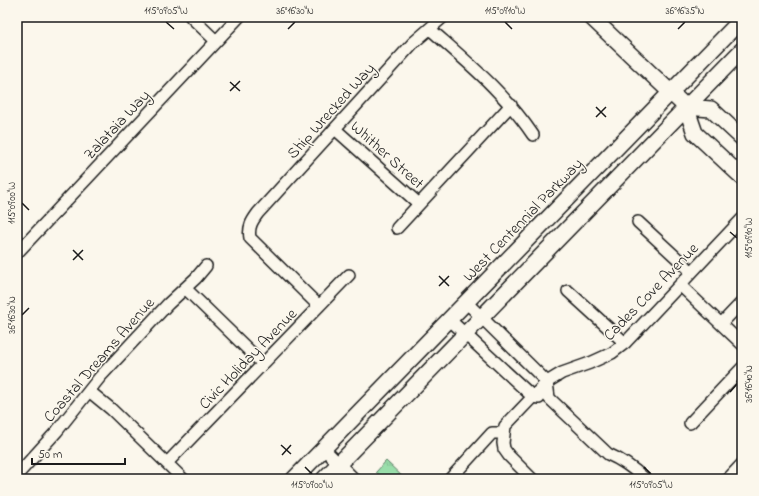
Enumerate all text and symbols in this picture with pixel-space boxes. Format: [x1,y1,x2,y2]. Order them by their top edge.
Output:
text: 115°09'05"W [144,4,188,19]
text: 36°16'30"N [276,4,314,19]
text: 115°09'10"W [485,4,526,19]
text: 36°16'35"N [666,4,705,19]
street label: Ship Wrecked Way [282,58,381,165]
street label: Zalataia Way [78,85,156,166]
street label: Whither Street [344,116,429,196]
street label: West Centennial Parkway [458,153,589,288]
text: 115°09'00"W [5,182,20,224]
text: 115°09'10"W [742,217,757,258]
street label: Cades Cove Avenue [598,237,705,347]
street label: Coastal Dreams Avenue [38,292,161,428]
text: 36°16'30"N [5,296,20,334]
street label: Civic Holiday Avenue [194,303,304,416]
text: 36°16'40"N [742,365,757,403]
scale bar [32,440,125,466]
text: 50 m [38,446,62,464]
text: 115°09'00"W [291,478,333,493]
text: 115°09'05"W [629,478,673,493]

